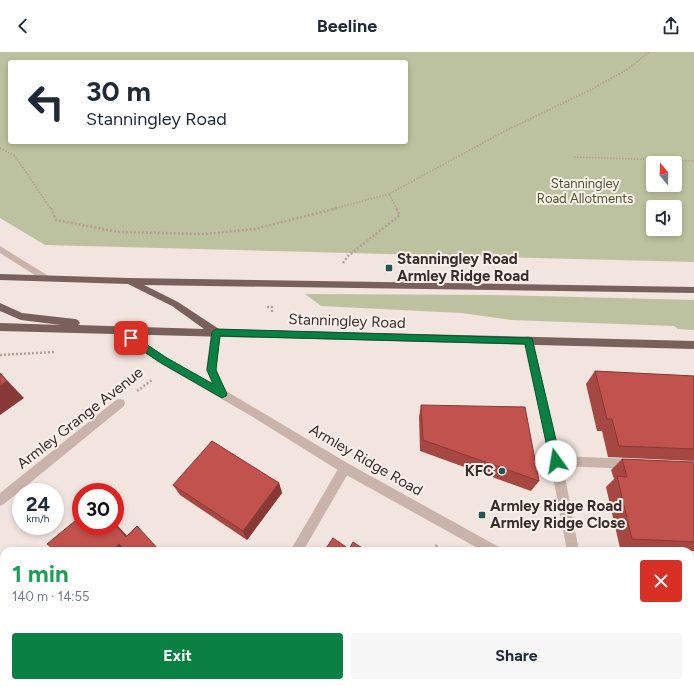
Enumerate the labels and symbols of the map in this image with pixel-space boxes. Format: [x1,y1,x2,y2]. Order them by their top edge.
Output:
north arrow [646,156,682,192]
park label: Stanningley Road Allotments [537,176,633,206]
place label: Stanningley Road Armley Ridge Road [397,250,529,285]
marker: Stanningley Road Armley Ridge Road [384,263,394,273]
street label: Stanningley Road [288,310,406,332]
pin [114,321,148,355]
street label: Armley Grange Avenue [13,363,147,473]
street label: Armley Ridge Road [306,420,426,500]
position arrow [535,440,577,482]
place label: KFC [465,462,494,480]
marker: KFC [497,466,507,476]
speed limit sign: 30 [72,483,124,535]
place label: Armley Ridge Road Armley Ridge Close [490,497,626,532]
marker: Armley Ridge Road Armley Ridge Close [477,510,487,520]

